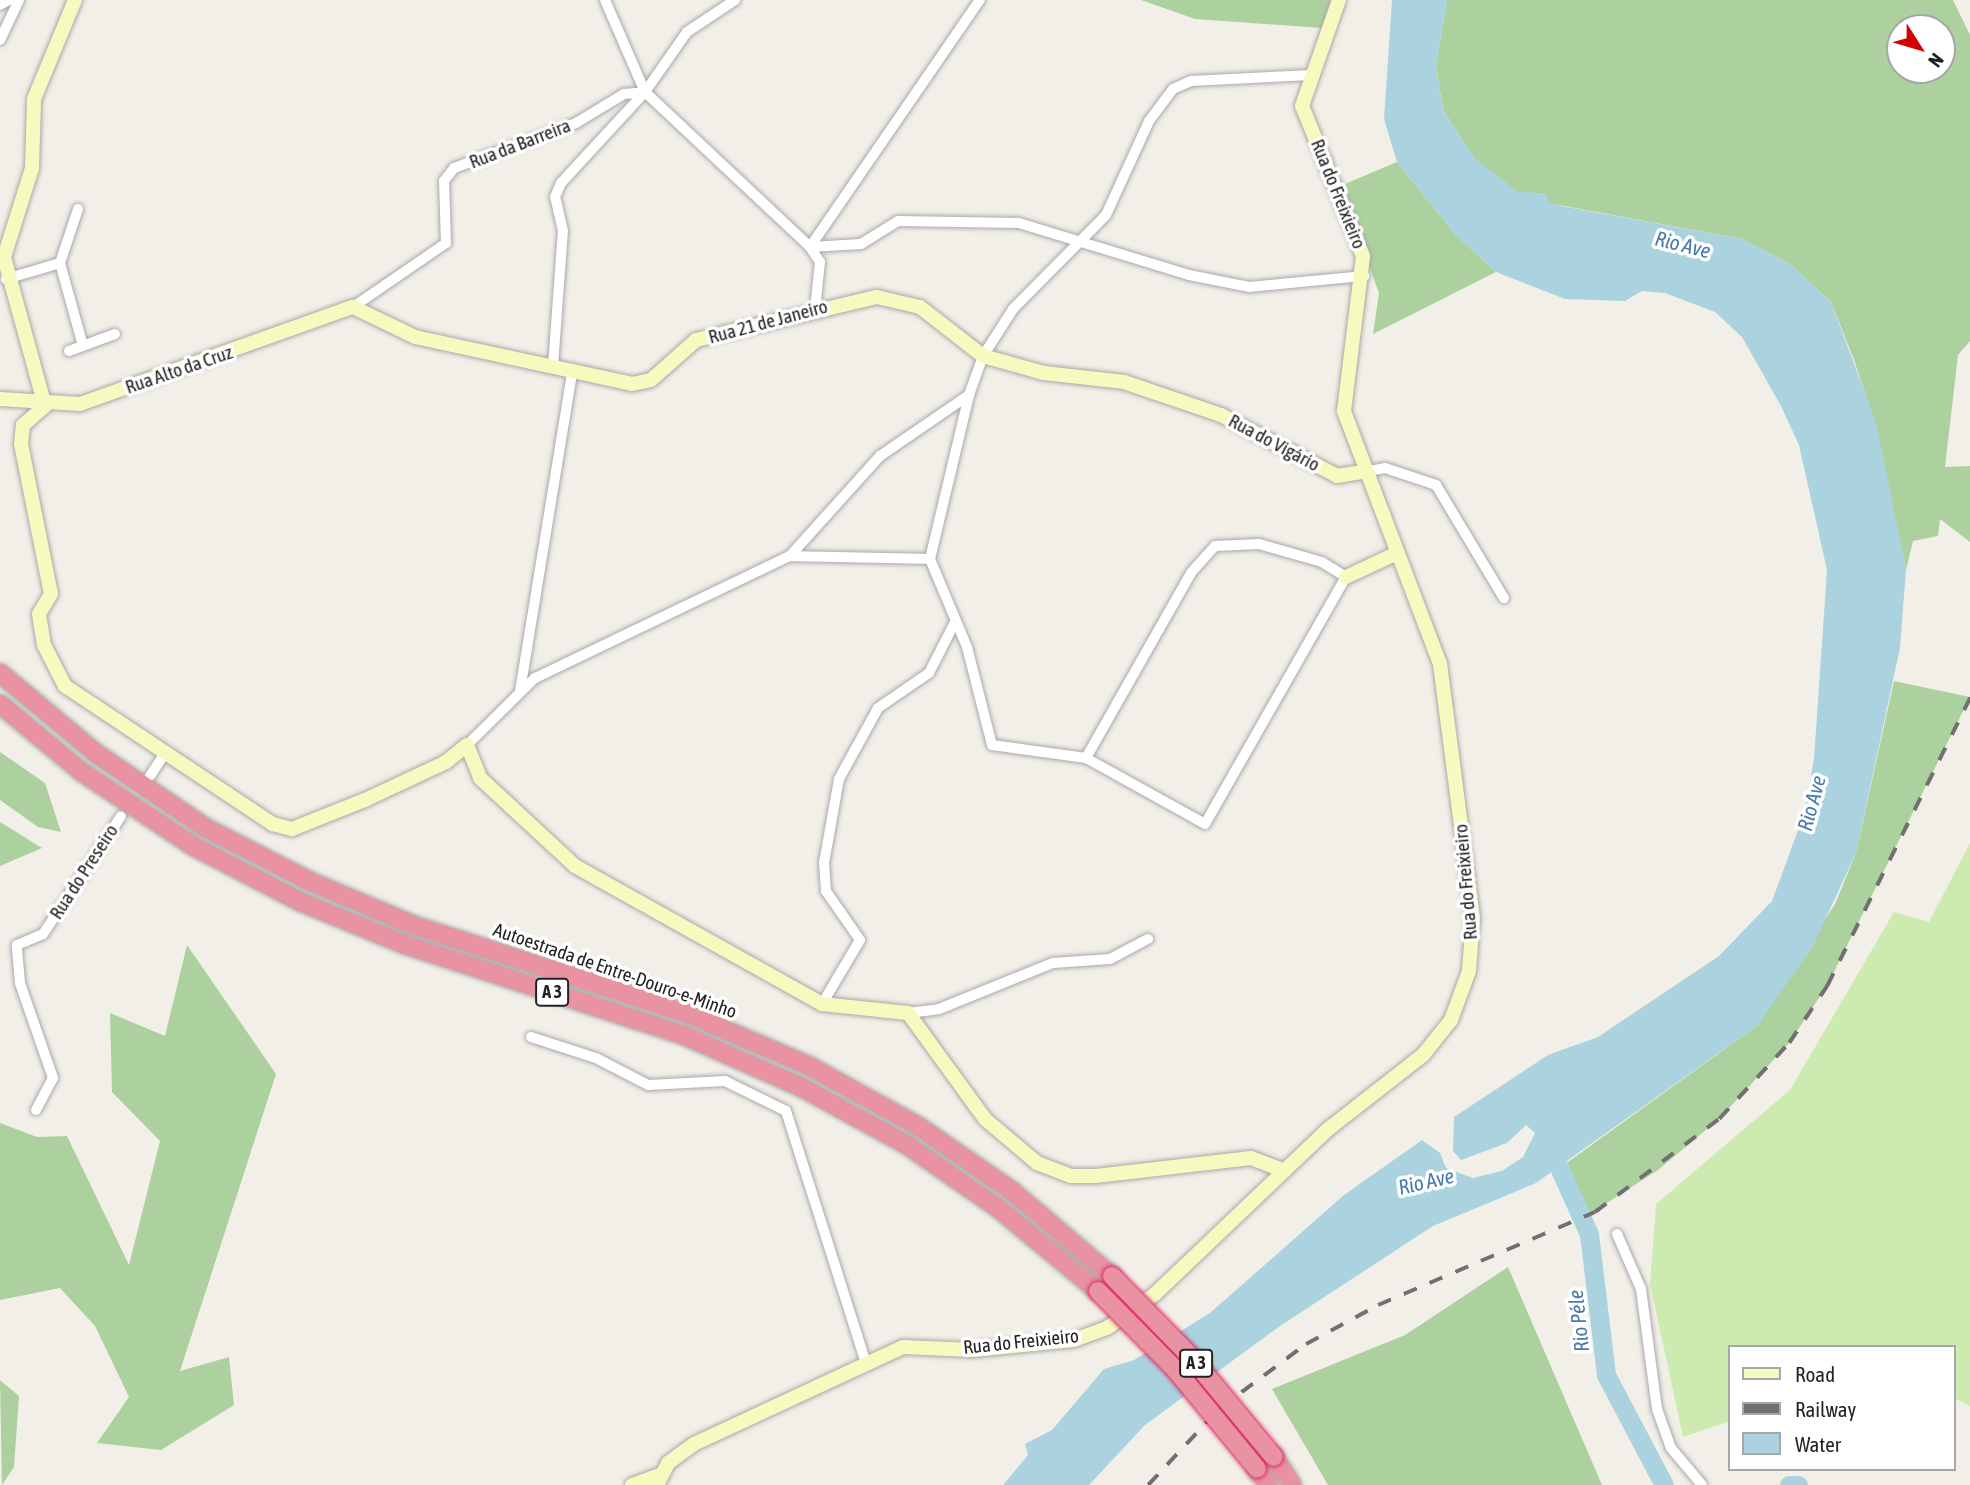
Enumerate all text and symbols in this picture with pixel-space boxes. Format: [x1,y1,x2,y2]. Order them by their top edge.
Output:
north arrow [1886,14,1956,84]
text: N [1924,49,1948,72]
street label: Rua da Barreira [466,114,574,174]
street label: Rua do Freixieiro [1306,136,1370,252]
water label: Rio Ave [1653,225,1713,263]
street label: Rua 21 de Janeiro [706,295,830,349]
street label: Rua Alto da Cruz [122,341,236,399]
street label: Rua do Vigário [1225,409,1323,477]
water label: Rio Ave [1792,773,1830,833]
street label: Rua do Preseiro [45,820,123,924]
street label: Rua do Freixieiro [1450,823,1482,941]
street label: Autoestrada de Entre-Douro-e-Minho [490,919,740,1023]
road number: A 3 [534,978,570,1007]
water label: Rio Ave [1396,1162,1456,1200]
water label: Rio Péle [1562,1289,1594,1353]
street label: Rua do Freixieiro [962,1325,1080,1359]
legend [1728,1345,1956,1471]
road number: A 3 [1178,1348,1214,1378]
text: Road [1795,1362,1835,1386]
text: Railway [1795,1397,1856,1421]
text: Water [1795,1432,1841,1456]

